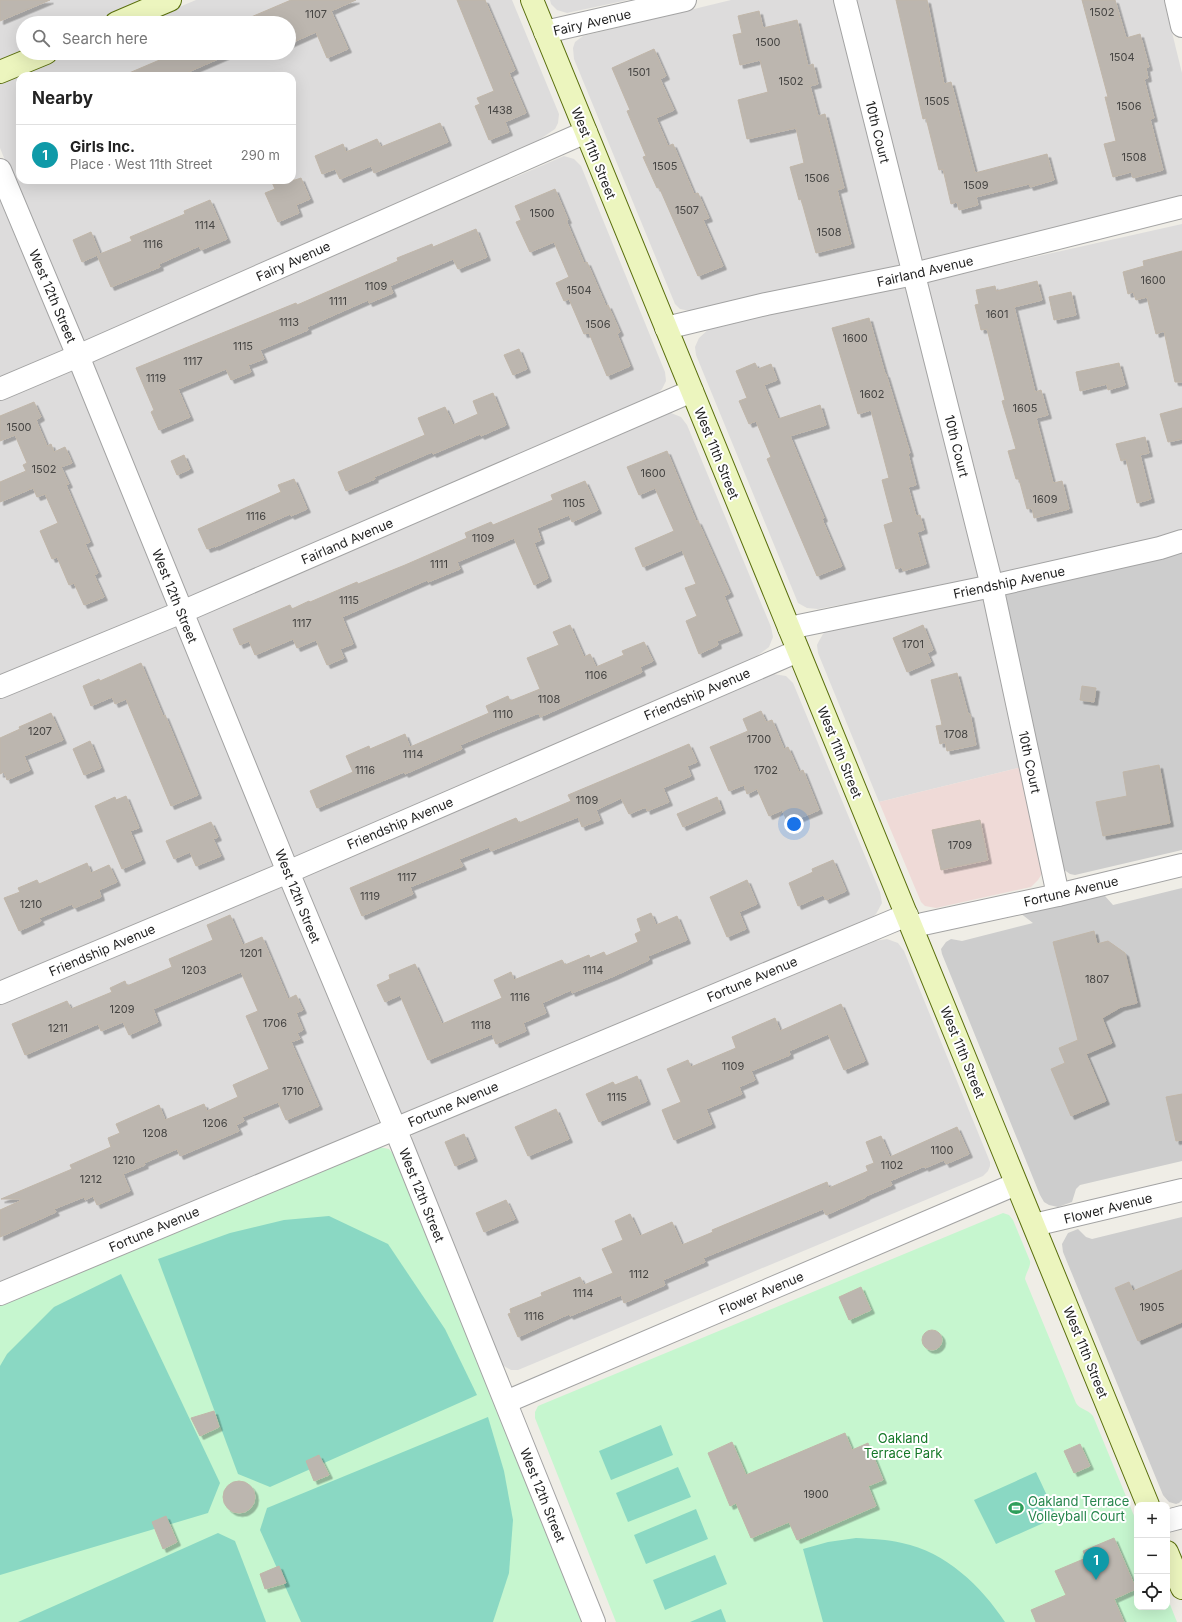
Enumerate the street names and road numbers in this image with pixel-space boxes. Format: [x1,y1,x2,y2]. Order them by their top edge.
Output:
street label: Fairy Avenue [551,5,633,39]
street label: 10th Court [863,99,893,165]
street label: West 11th Street [568,105,620,201]
street label: Fairy Avenue [253,238,333,284]
street label: West 12th Street [26,247,80,345]
street label: Fairland Avenue [875,252,975,290]
street label: West 11th Street [691,405,743,501]
street label: 10th Court [942,413,972,479]
street label: Fairland Avenue [299,514,395,568]
street label: West 12th Street [149,547,201,645]
street label: Friendship Avenue [952,562,1066,602]
street label: Friendship Avenue [642,664,752,724]
street label: West 11th Street [814,704,866,800]
street label: 10th Court [1016,729,1044,795]
street label: Friendship Avenue [345,793,455,853]
street label: West 12th Street [272,847,324,945]
street label: Fortune Avenue [1022,872,1120,910]
street label: Friendship Avenue [47,920,157,980]
street label: Fortune Avenue [704,953,800,1005]
street label: West 11th Street [937,1004,989,1100]
street label: Fortune Avenue [405,1078,501,1130]
street label: West 12th Street [396,1146,448,1244]
street label: Flower Avenue [1062,1189,1154,1227]
street label: Fortune Avenue [106,1203,202,1255]
street label: Flower Avenue [716,1268,806,1318]
street label: West 11th Street [1060,1304,1112,1400]
street label: West 12th Street [517,1446,569,1544]

